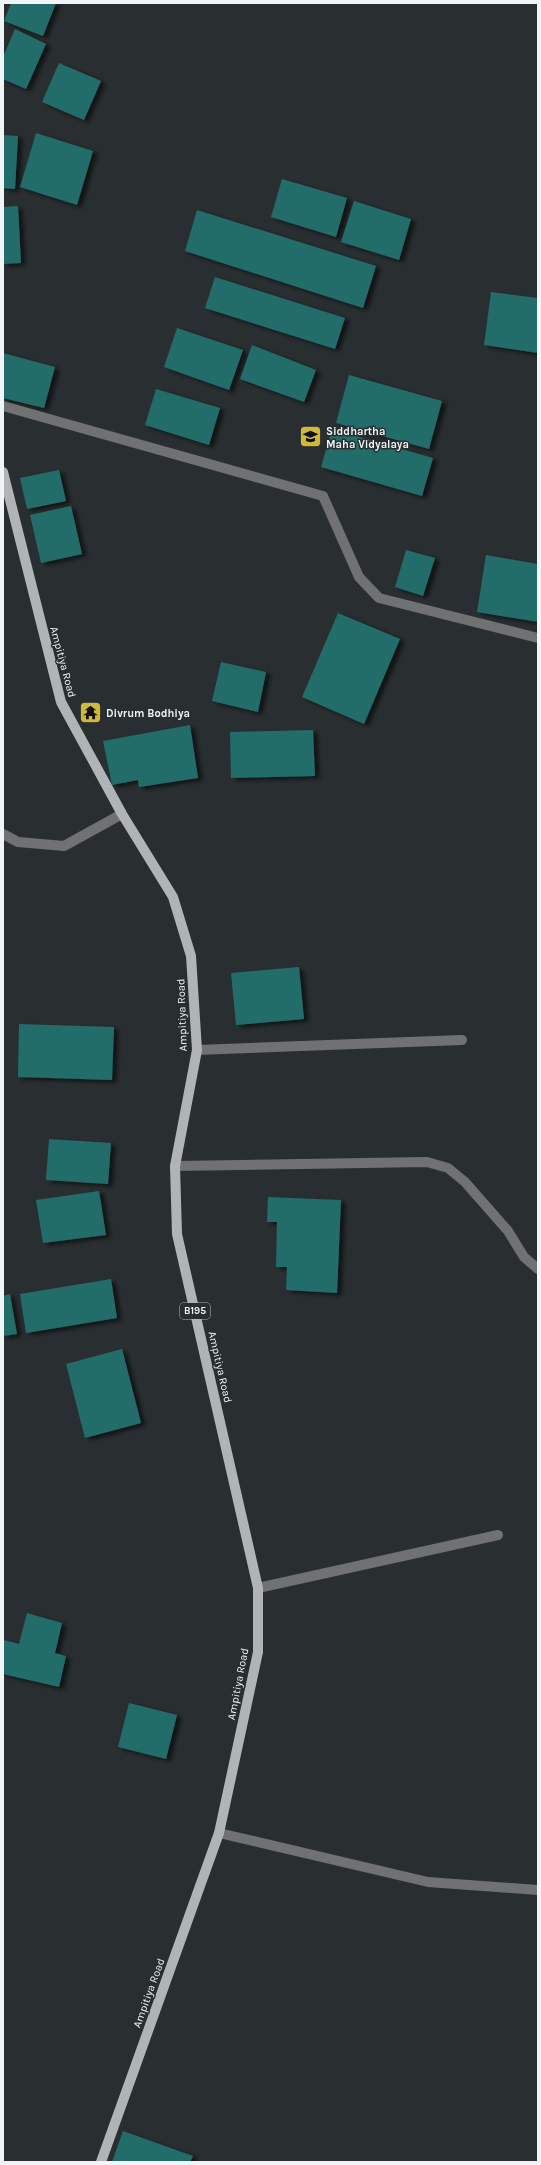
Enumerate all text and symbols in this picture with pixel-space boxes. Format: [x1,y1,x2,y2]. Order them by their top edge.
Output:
school or university icon: Siddhartha Maha Vidyalaya [298,424,324,450]
place label: Siddhartha Maha Vidyalaya [326,425,409,451]
street label: Ampitiya Road [47,625,79,699]
temple icon: Divrum Bodhiya [78,700,104,726]
place label: Divrum Bodhiya [106,707,190,720]
street label: Ampitiya Road [174,978,190,1052]
road number: B195 [180,1303,210,1319]
street label: Ampitiya Road [205,1330,235,1404]
street label: Ampitiya Road [225,1647,251,1721]
street label: Ampitiya Road [130,1957,168,2029]

